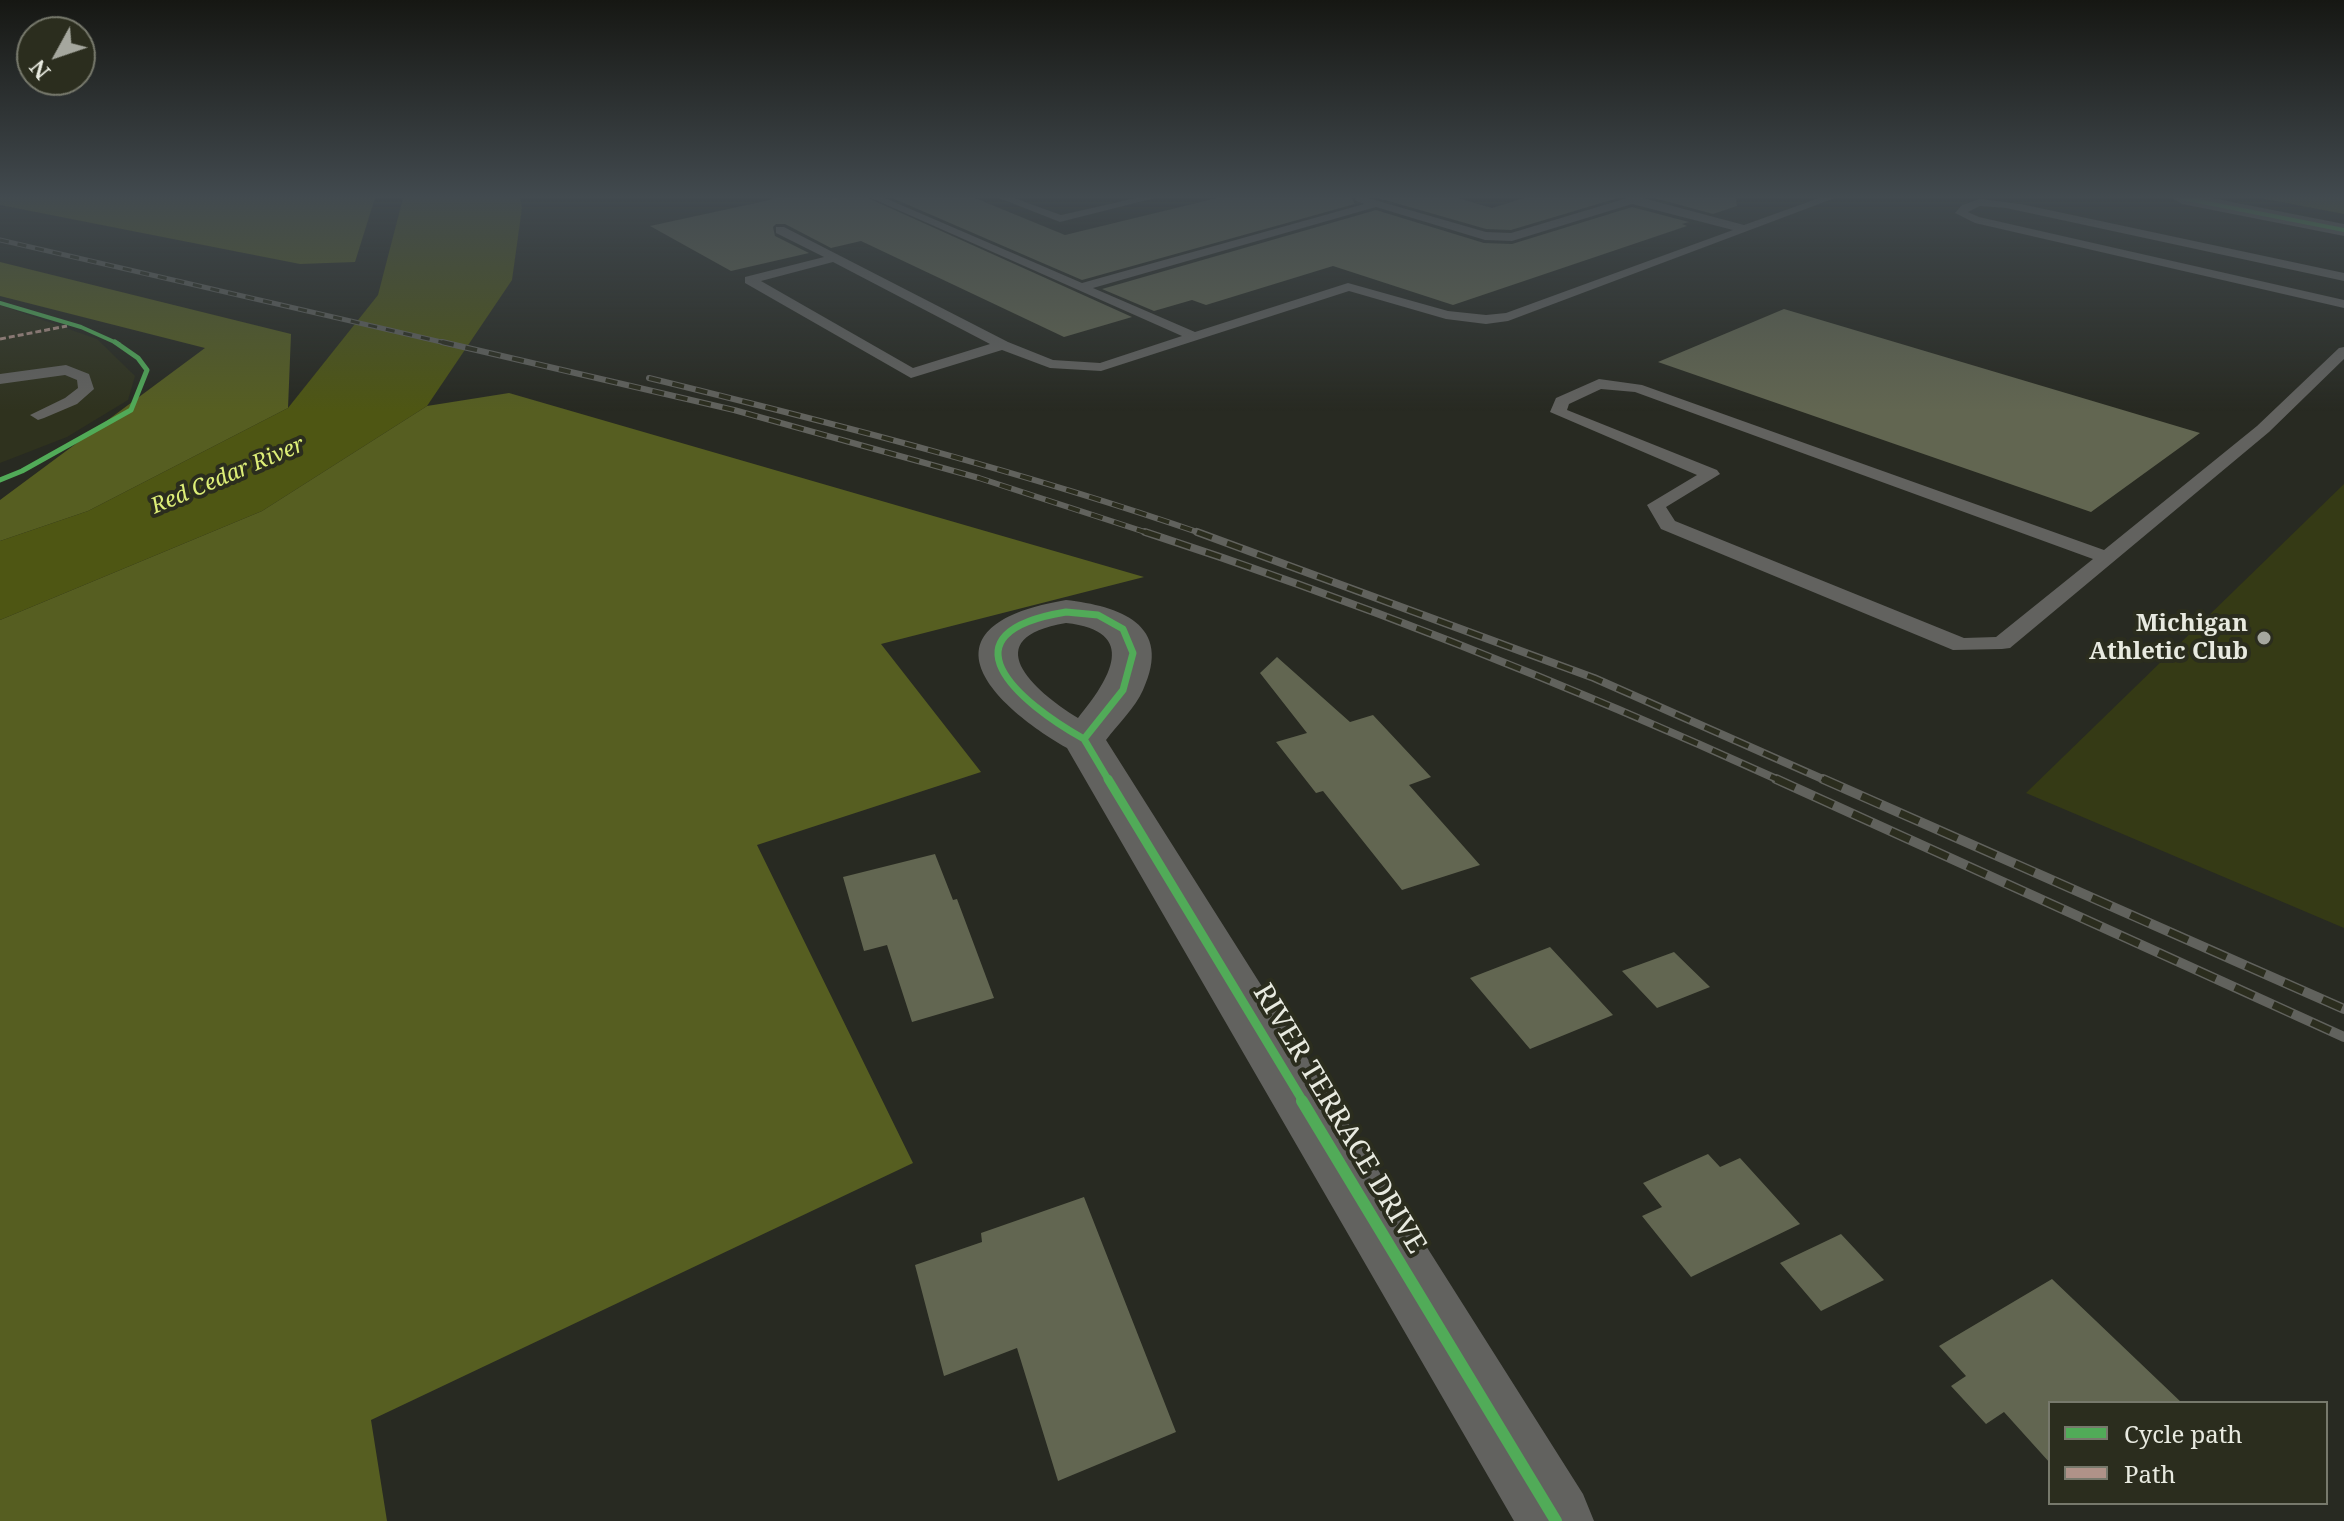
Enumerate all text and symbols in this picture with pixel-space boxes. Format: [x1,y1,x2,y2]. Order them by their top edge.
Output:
north arrow [16,16,96,96]
text: N [22,54,56,86]
water label: Red Cedar River [147,432,309,520]
place label: Michigan Athletic Club [2089,610,2248,666]
marker: Michigan Athletic Club [2255,629,2273,647]
street label: RIVER TERRACE DRIVE [1245,978,1433,1260]
legend [2048,1401,2328,1505]
text: Cycle path [2124,1417,2243,1450]
text: Path [2124,1457,2176,1490]

